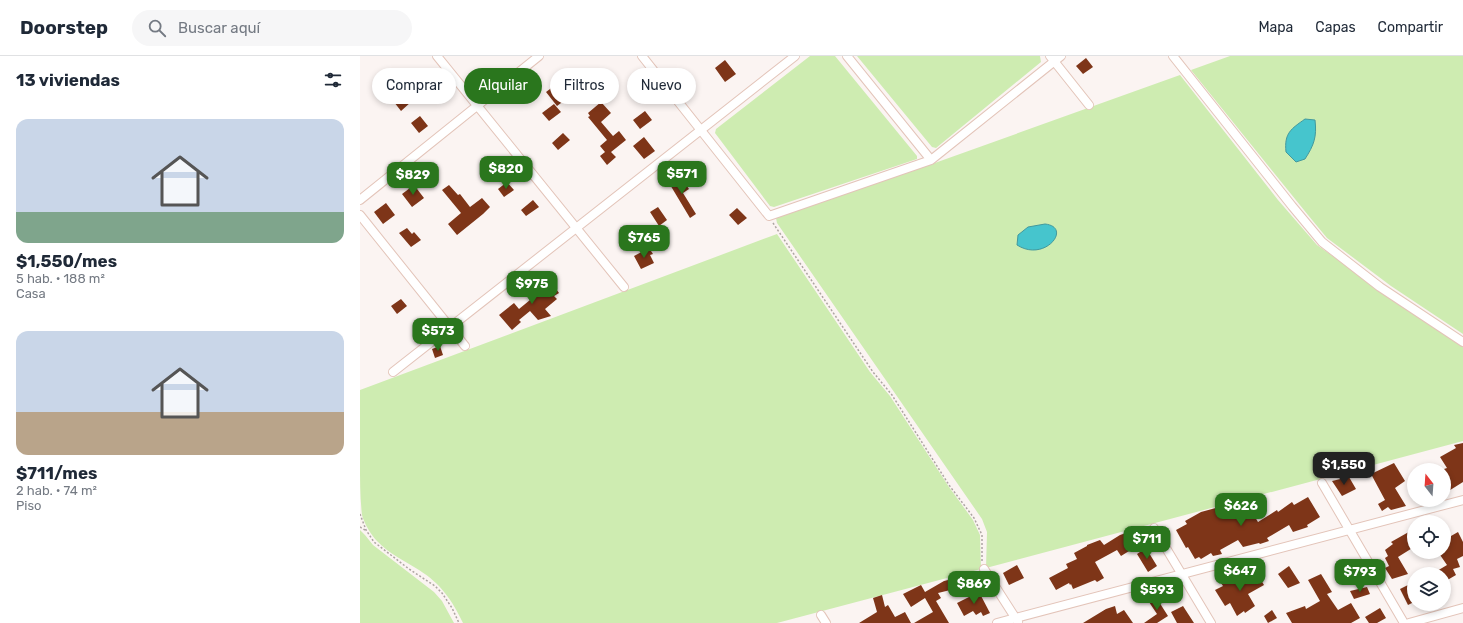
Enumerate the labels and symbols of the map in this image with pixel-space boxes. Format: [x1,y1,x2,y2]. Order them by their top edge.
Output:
pin: $820 [482,156,530,190]
pin: $571 [658,161,706,195]
pin: $829 [389,162,437,196]
pin: $765 [620,225,668,259]
pin: $975 [508,271,556,305]
pin: $573 [414,318,462,352]
pin: $1,550 [1311,452,1377,486]
north arrow [1407,463,1451,507]
pin: $626 [1217,493,1265,527]
pin: $711 [1123,526,1171,560]
pin: $647 [1216,558,1264,592]
pin: $793 [1336,559,1384,593]
pin: $869 [950,571,998,605]
pin: $593 [1133,577,1181,611]

